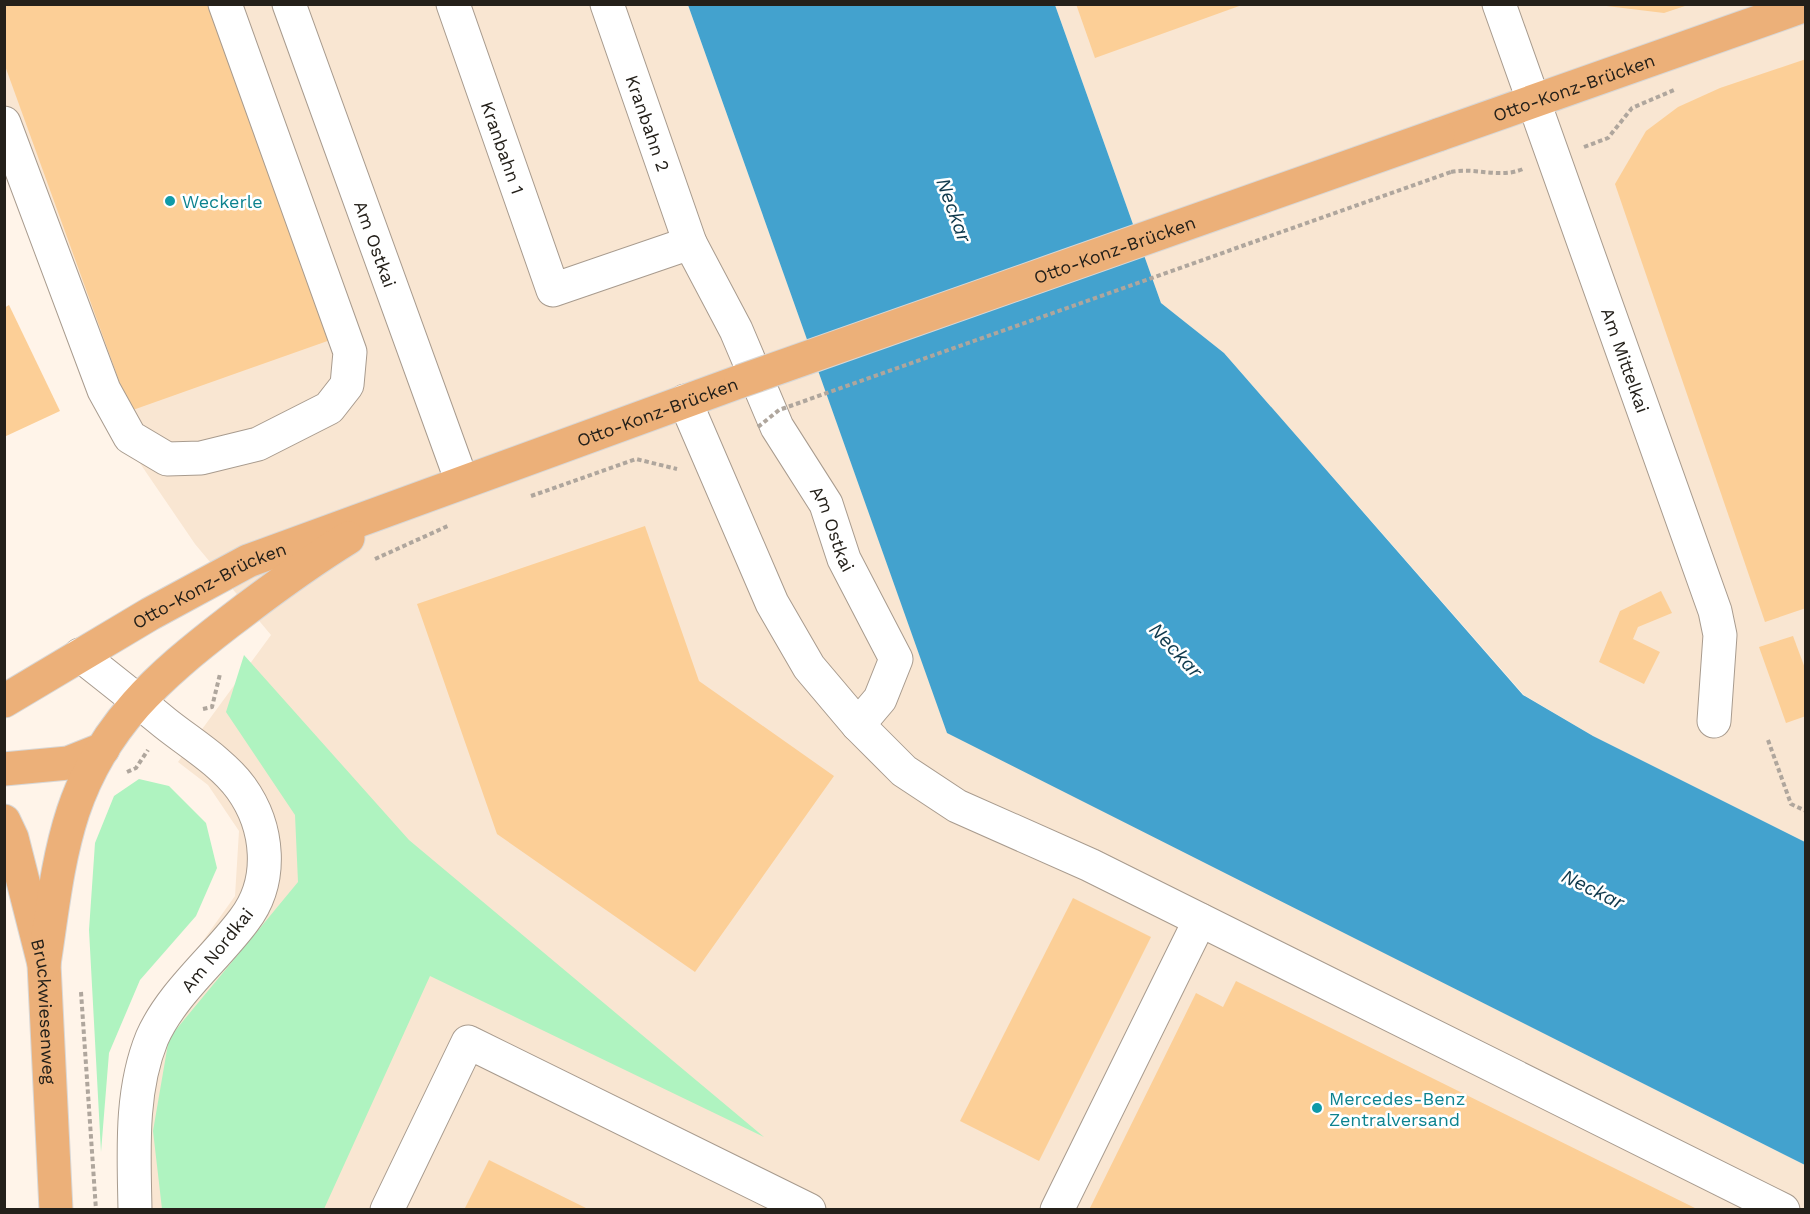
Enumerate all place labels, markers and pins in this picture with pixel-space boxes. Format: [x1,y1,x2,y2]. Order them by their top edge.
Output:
place label: Weckerle [182,191,263,212]
marker: Weckerle [163,194,177,208]
place label: Mercedes-Benz Zentralversand [1329,1088,1465,1130]
marker: Mercedes-Benz Zentralversand [1310,1101,1324,1115]

